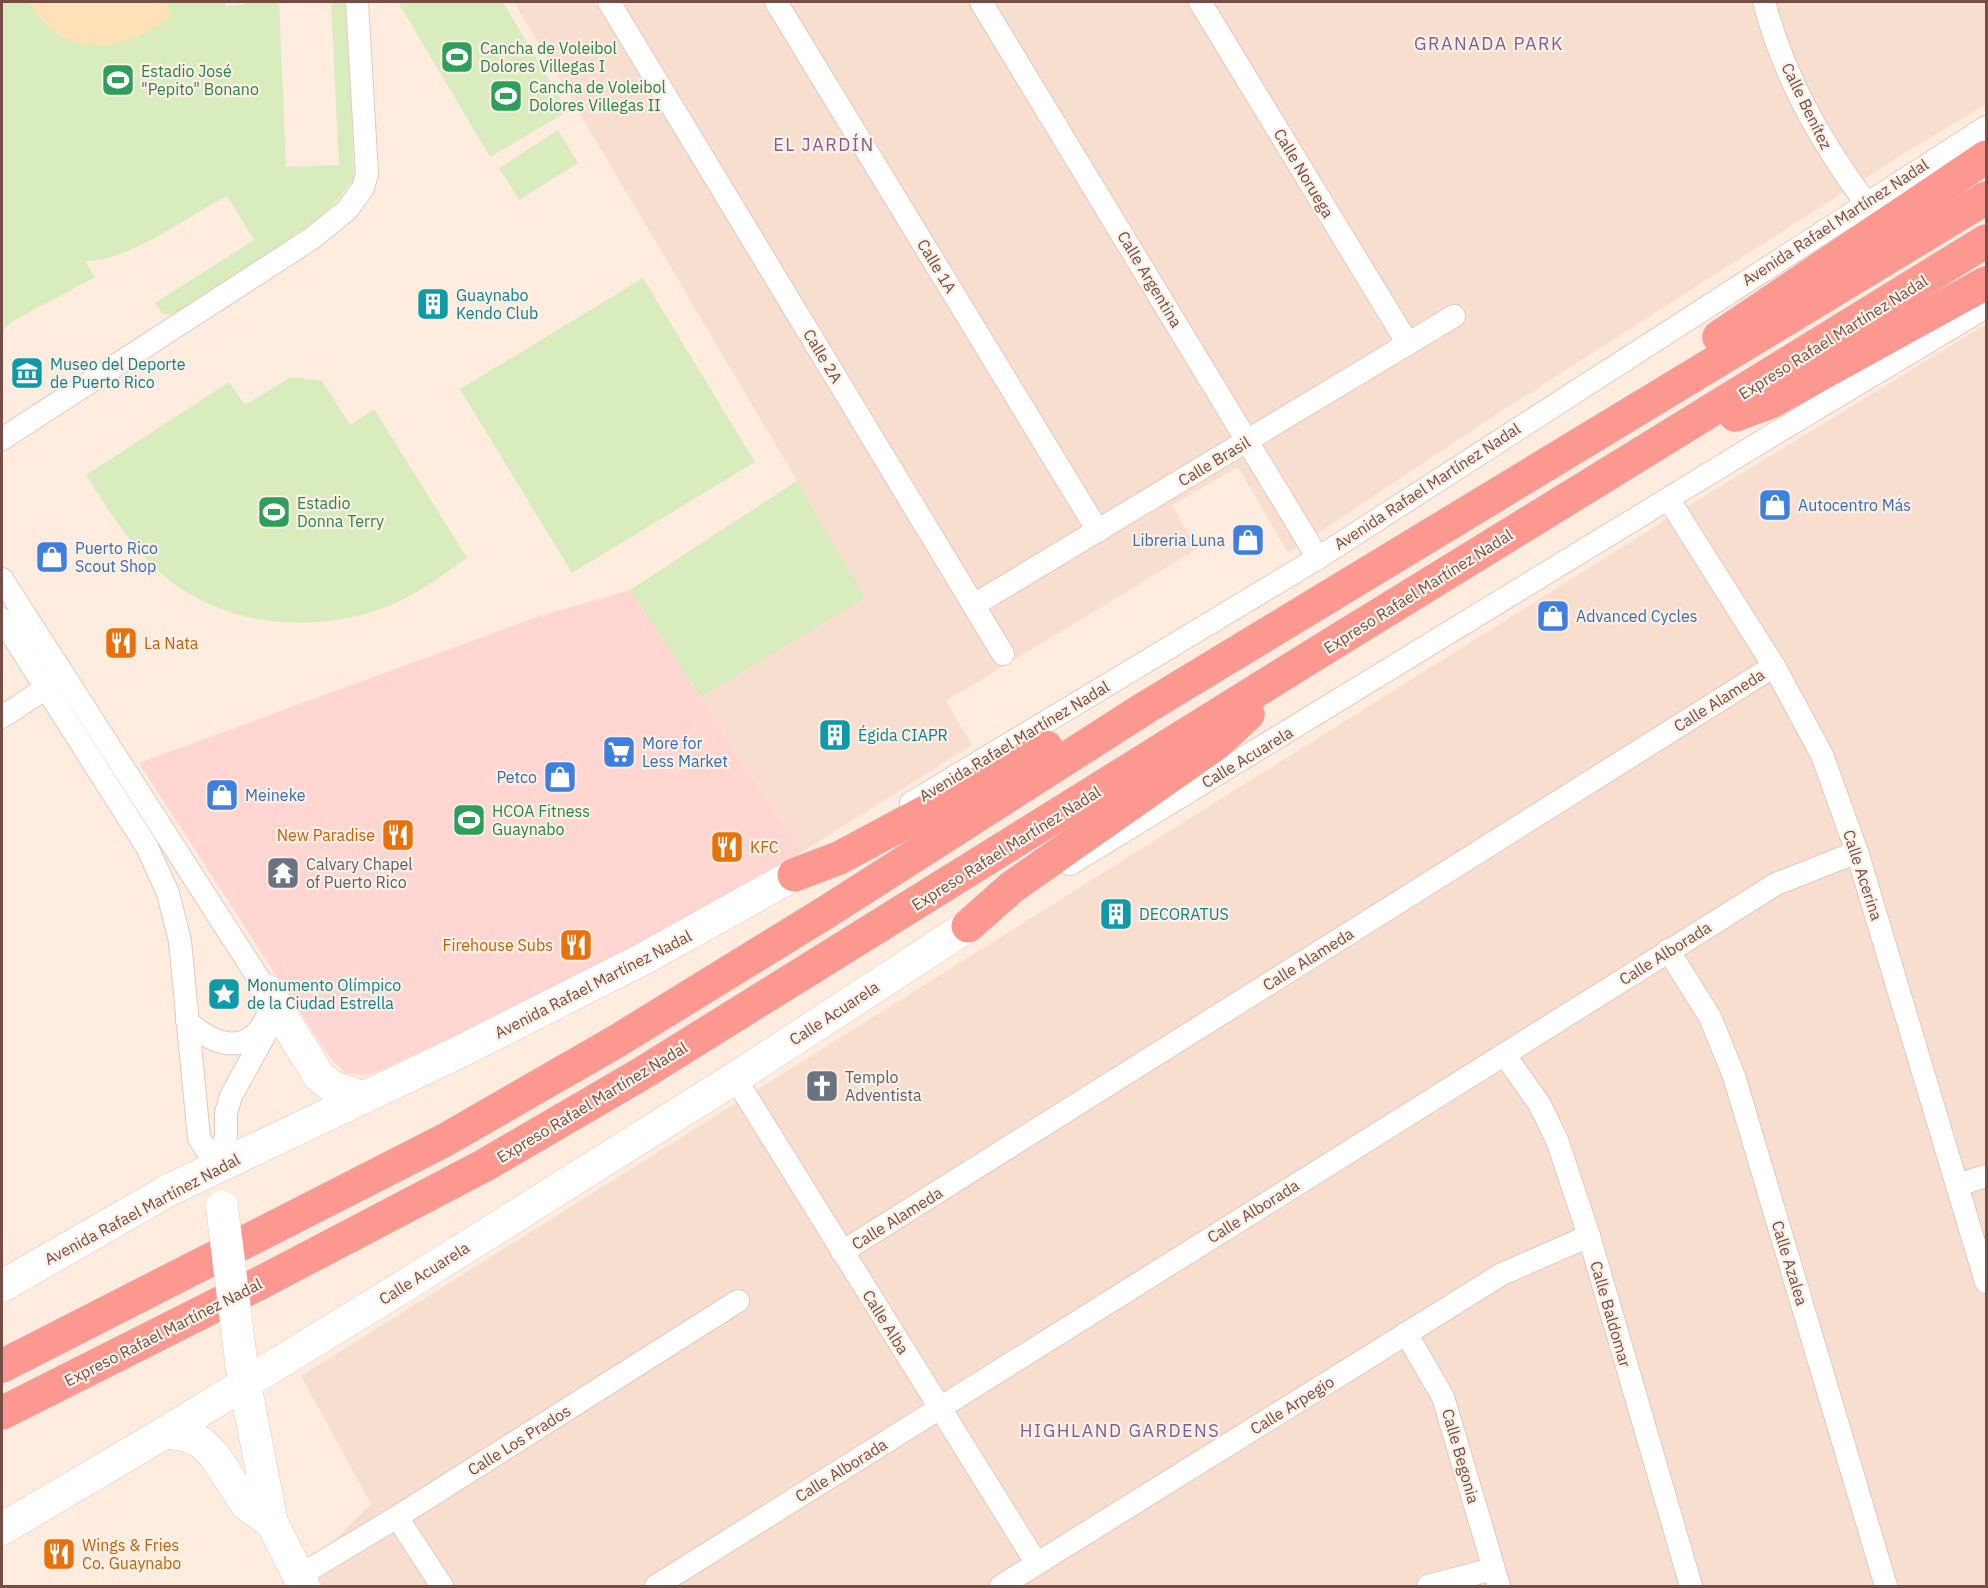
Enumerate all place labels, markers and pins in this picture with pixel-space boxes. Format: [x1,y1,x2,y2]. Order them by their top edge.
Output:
place label: Cancha de Voleibol Dolores Villegas I [480,38,617,76]
sports icon: Cancha de Voleibol Dolores Villegas I [439,39,475,75]
place label: Estadio José "Pepito" Bonano [141,61,259,99]
sports icon: Estadio José "Pepito" Bonano [100,62,136,98]
place label: Cancha de Voleibol Dolores Villegas II [529,77,666,115]
sports icon: Cancha de Voleibol Dolores Villegas II [488,78,524,114]
place label: Guaynabo Kendo Club [456,285,538,323]
building icon: Guaynabo Kendo Club [415,286,451,322]
place label: Museo del Deporte de Puerto Rico [50,354,186,392]
museum icon: Museo del Deporte de Puerto Rico [9,355,45,391]
shop icon: Autocentro Más [1757,487,1793,523]
place label: Estadio Donna Terry [297,493,384,531]
sports icon: Estadio Donna Terry [256,494,292,530]
place label: Autocentro Más [1798,495,1911,515]
shop icon: Libreria Luna [1230,522,1266,558]
place label: Libreria Luna [1132,530,1225,550]
place label: Puerto Rico Scout Shop [75,538,158,576]
shop icon: Puerto Rico Scout Shop [34,539,70,575]
shop icon: Advanced Cycles [1535,598,1571,634]
place label: Advanced Cycles [1576,606,1698,626]
restaurant icon: La Nata [103,625,139,661]
place label: La Nata [144,633,199,653]
building icon: Égida CIAPR [817,717,853,753]
place label: Égida CIAPR [858,724,948,745]
place label: More for Less Market [642,733,728,771]
supermarket icon: More for Less Market [601,734,637,770]
shop icon: Petco [542,759,578,795]
place label: Petco [496,767,537,787]
shop icon: Meineke [204,777,240,813]
place label: Meineke [245,785,306,805]
place label: HCOA Fitness Guaynabo [492,801,590,839]
sports icon: HCOA Fitness Guaynabo [451,802,487,838]
restaurant icon: New Paradise [380,817,416,853]
place label: New Paradise [277,825,375,845]
restaurant icon: KFC [709,829,745,865]
place label: KFC [750,837,779,857]
place label: Calvary Chapel of Puerto Rico [306,854,413,892]
temple icon: Calvary Chapel of Puerto Rico [265,855,301,891]
building icon: DECORATUS [1098,896,1134,932]
place label: DECORATUS [1139,904,1229,924]
restaurant icon: Firehouse Subs [558,927,594,963]
place label: Firehouse Subs [443,935,553,955]
place label: Monumento Olímpico de la Ciudad Estrella [247,975,401,1013]
place icon: Monumento Olímpico de la Ciudad Estrella [206,976,242,1012]
place label: Templo Adventista [845,1067,922,1105]
church icon: Templo Adventista [804,1068,840,1104]
place label: Wings & Fries Co. Guaynabo [82,1535,181,1573]
restaurant icon: Wings & Fries Co. Guaynabo [41,1536,77,1572]

